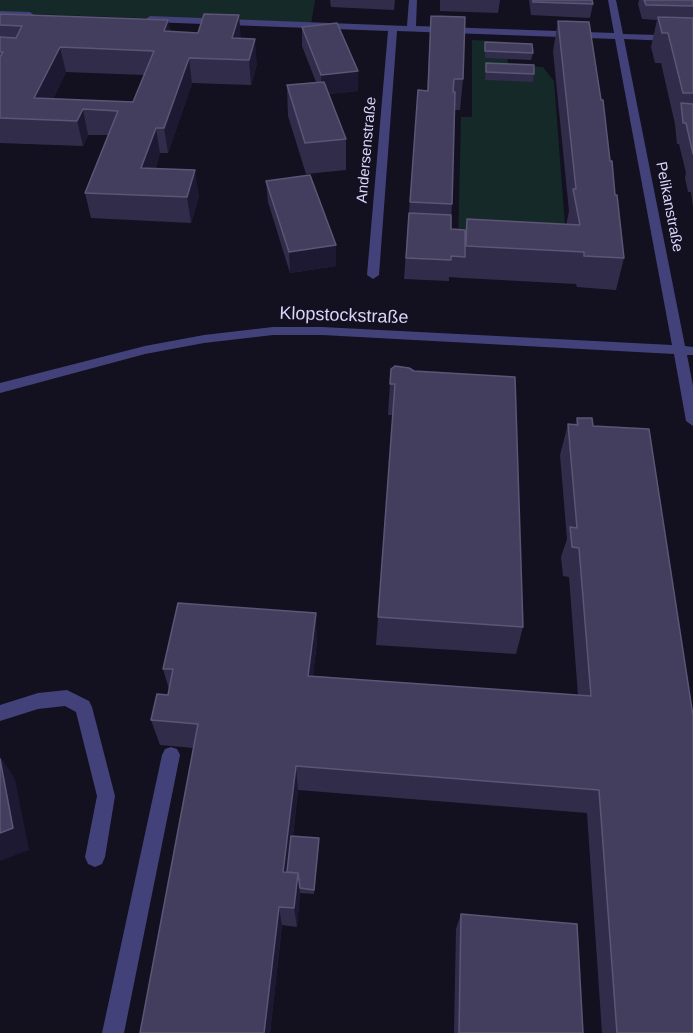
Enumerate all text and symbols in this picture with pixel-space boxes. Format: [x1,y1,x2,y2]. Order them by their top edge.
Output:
street label: Andersenstraße [353,96,381,204]
street label: Pelikanstraße [651,160,687,254]
street label: Klopstockstraße [279,303,409,329]

